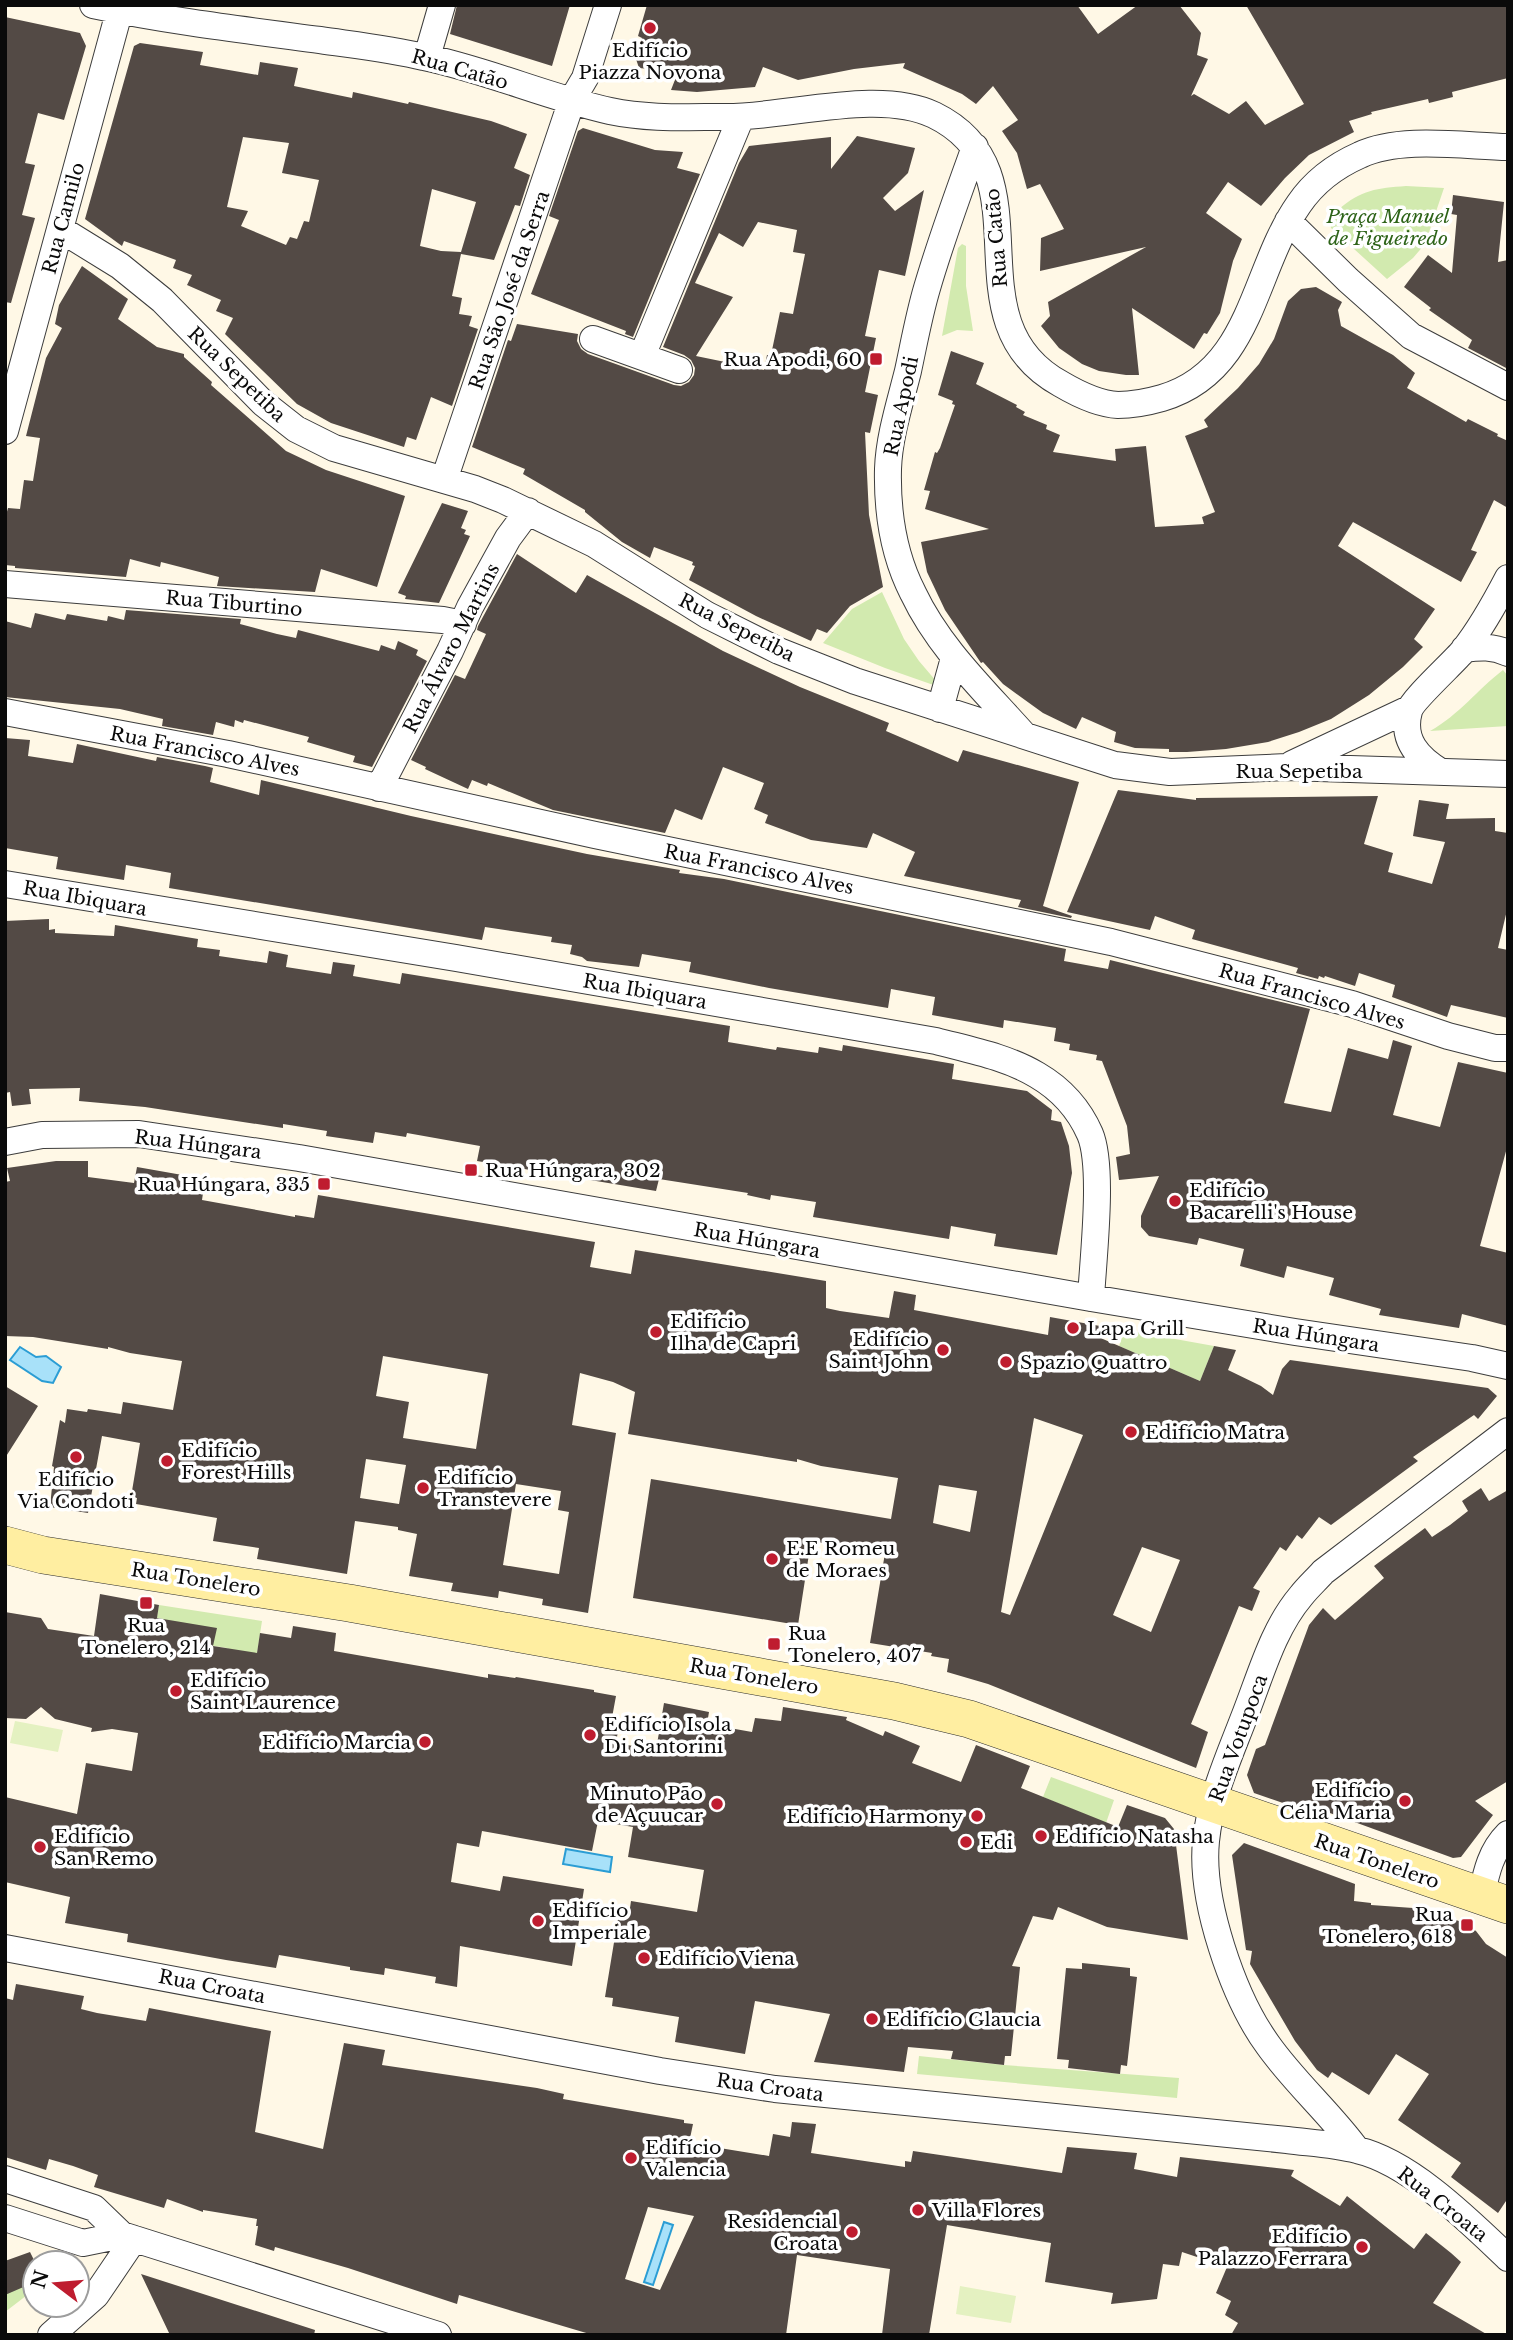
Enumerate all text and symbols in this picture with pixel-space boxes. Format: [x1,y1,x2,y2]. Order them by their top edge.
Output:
marker: Edifício Piazza Novona [642,20,658,36]
place label: Edifício Piazza Novona [579,39,722,84]
street label: Rua Catão [409,45,511,94]
street label: Rua Camilo [38,160,89,277]
street label: Rua São José da Serra [465,187,555,393]
street label: Rua Catão [981,187,1012,288]
park label: Praça Manuel de Figueiredo [1325,205,1450,250]
street label: Rua Sepetiba [183,322,291,427]
place label: Rua Apodi, 60 [724,348,862,371]
marker: Rua Apodi, 60 [868,351,884,367]
street label: Rua Apodi [880,353,923,458]
street label: Rua Álvaro Martins [399,559,504,737]
street label: Rua Tiburtino [164,586,303,621]
street label: Rua Sepetiba [675,588,799,667]
street label: Rua Francisco Alves [108,722,302,781]
street label: Rua Sepetiba [1235,760,1363,783]
street label: Rua Francisco Alves [662,840,856,899]
street label: Rua Ibiquara [21,876,149,921]
street label: Rua Francisco Alves [1216,959,1408,1034]
street label: Rua Ibiquara [581,969,709,1014]
street label: Rua Húngara [133,1125,263,1164]
place label: Rua Húngara, 302 [485,1159,661,1182]
marker: Rua Húngara, 302 [463,1162,479,1178]
place label: Rua Húngara, 335 [137,1173,310,1196]
marker: Rua Húngara, 335 [316,1176,332,1192]
place label: Edifício Bacarelli's House [1189,1179,1353,1224]
marker: Edifício Bacarelli's House [1167,1193,1183,1209]
street label: Rua Húngara [692,1218,822,1263]
place label: Edifício Ilha de Capri [670,1310,797,1355]
street label: Rua Húngara [1251,1314,1381,1357]
place label: Lapa Grill [1087,1317,1184,1340]
marker: Lapa Grill [1065,1320,1081,1336]
marker: Edifício Ilha de Capri [648,1324,664,1340]
place label: Edifício Saint John [828,1328,929,1373]
marker: Edifício Saint John [935,1342,951,1358]
place label: Spazio Quattro [1020,1351,1167,1374]
marker: Spazio Quattro [998,1354,1014,1370]
place label: Edifício Matra [1145,1421,1285,1444]
marker: Edifício Matra [1123,1424,1139,1440]
place label: Edifício Forest Hills [181,1439,291,1484]
marker: Edifício Via Condoti [68,1449,84,1465]
marker: Edifício Forest Hills [159,1453,175,1469]
place label: Edifício Transtevere [437,1466,552,1511]
place label: Edifício Via Condoti [17,1468,135,1513]
marker: Edifício Transtevere [415,1480,431,1496]
place label: E.E Romeu de Moraes [786,1537,896,1582]
marker: E.E Romeu de Moraes [764,1551,780,1567]
street label: Rua Tonelero [130,1558,262,1601]
marker: Rua Tonelero, 214 [138,1595,154,1611]
place label: Rua Tonelero, 214 [81,1614,211,1659]
place label: Rua Tonelero, 407 [788,1622,921,1667]
marker: Rua Tonelero, 407 [766,1636,782,1652]
street label: Rua Tonelero [688,1654,820,1699]
place label: Edifício Saint Laurence [190,1669,336,1714]
street label: Rua Votupoca [1205,1671,1272,1805]
marker: Edifício Saint Laurence [168,1683,184,1699]
place label: Edifício Isola Di Santorini [604,1713,732,1758]
marker: Edifício Isola Di Santorini [582,1727,598,1743]
place label: Edifício Marcia [262,1731,411,1754]
marker: Edifício Marcia [417,1734,433,1750]
place label: Edifício Célia Maria [1279,1779,1391,1824]
place label: Minuto Pão de Açuucar [589,1782,703,1827]
marker: Edifício Célia Maria [1397,1793,1413,1809]
marker: Minuto Pão de Açuucar [709,1796,725,1812]
place label: Edifício Harmony [786,1805,963,1828]
marker: Edifício Harmony [969,1808,985,1824]
place label: Edifício San Remo [54,1825,154,1870]
place label: Edifício Natasha [1055,1825,1214,1848]
marker: Edifício Natasha [1033,1828,1049,1844]
street label: Rua Tonelero [1311,1829,1442,1894]
place label: Edi [980,1831,1014,1854]
marker: Edi [958,1834,974,1850]
marker: Edifício San Remo [32,1839,48,1855]
place label: Edifício Imperiale [552,1899,647,1944]
place label: Rua Tonelero, 618 [1322,1903,1453,1948]
marker: Edifício Imperiale [530,1913,546,1929]
marker: Rua Tonelero, 618 [1459,1917,1475,1933]
place label: Edifício Viena [658,1947,795,1970]
marker: Edifício Viena [636,1950,652,1966]
street label: Rua Croata [157,1965,268,2008]
place label: Edifício Glaucia [886,2008,1042,2031]
marker: Edifício Glaucia [864,2011,880,2027]
street label: Rua Croata [715,2069,826,2106]
place label: Edifício Valencia [644,2136,726,2181]
marker: Edifício Valencia [623,2150,639,2166]
street label: Rua Croata [1393,2162,1493,2247]
place label: Villa Flores [931,2199,1041,2222]
marker: Villa Flores [910,2202,926,2218]
place label: Residencial Croata [727,2210,838,2255]
marker: Residencial Croata [844,2224,860,2240]
place label: Edifício Palazzo Ferrara [1198,2225,1348,2270]
marker: Edifício Palazzo Ferrara [1354,2239,1370,2255]
north arrow [21,2249,91,2319]
text: N [27,2268,54,2291]

